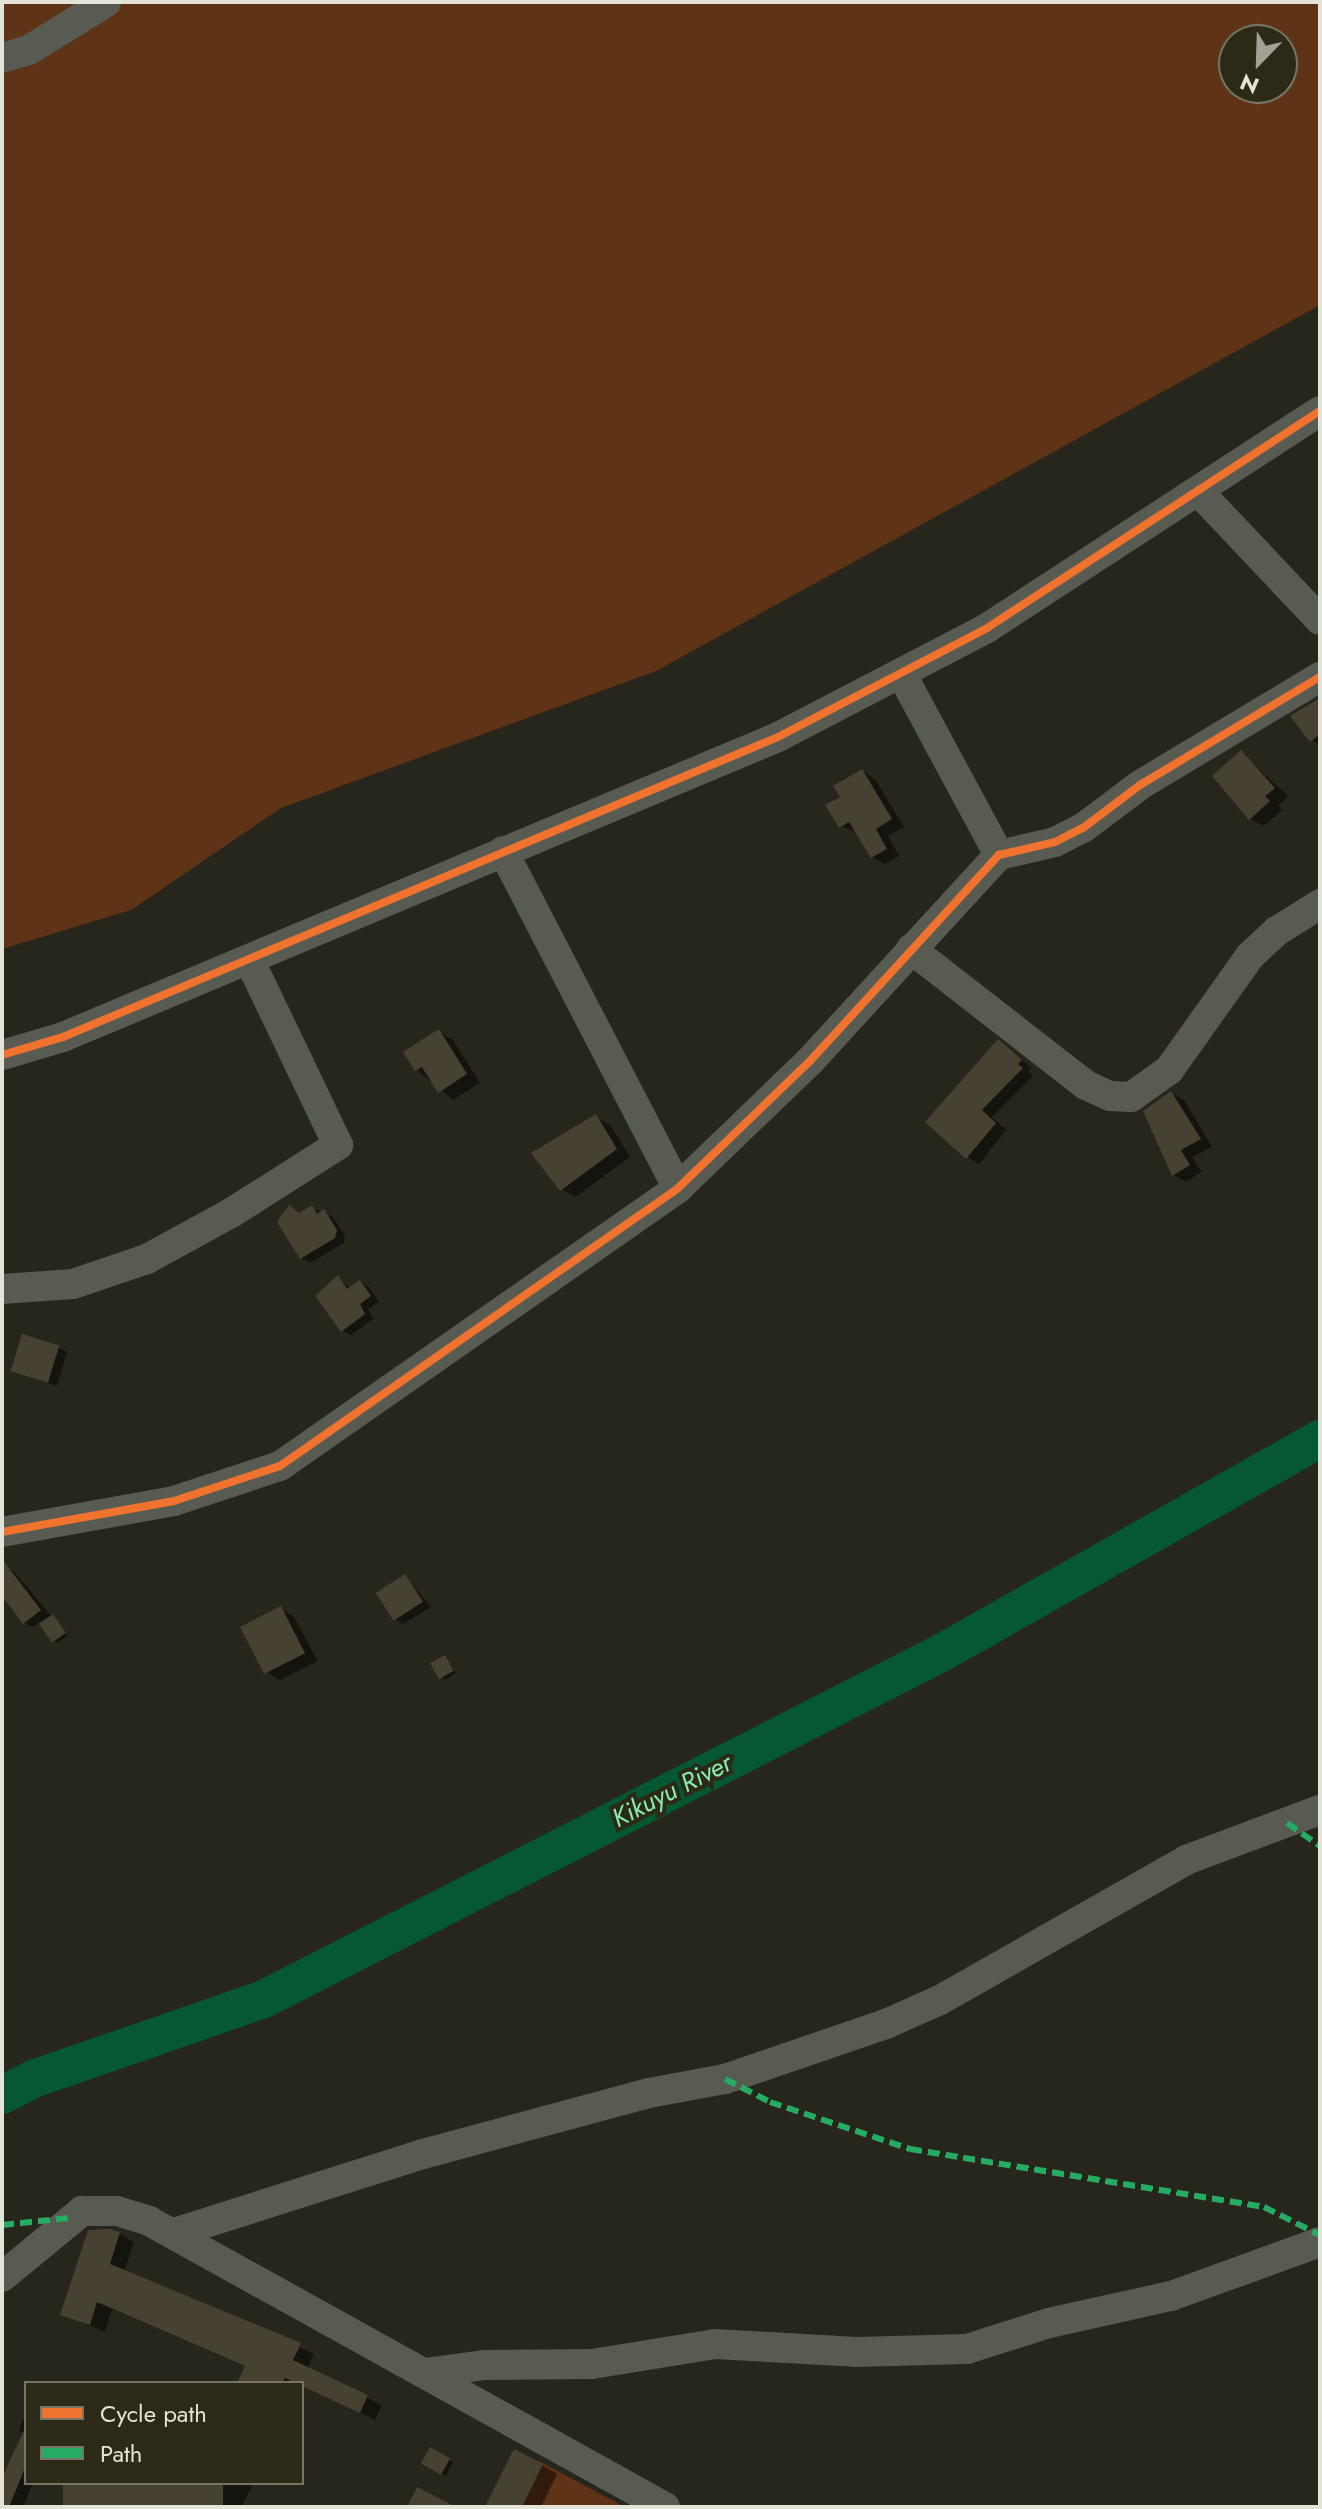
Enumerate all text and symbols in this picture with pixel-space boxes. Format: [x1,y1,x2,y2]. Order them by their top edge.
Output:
north arrow [1218,24,1298,104]
text: N [1235,66,1264,102]
water label: Kikuyu River [607,1748,737,1834]
legend [24,2381,304,2485]
text: Cycle path [100,2396,207,2431]
text: Path [100,2436,142,2471]

